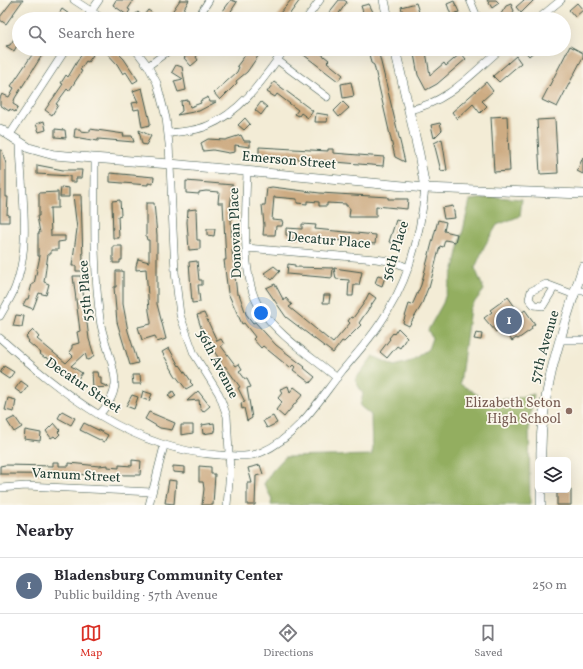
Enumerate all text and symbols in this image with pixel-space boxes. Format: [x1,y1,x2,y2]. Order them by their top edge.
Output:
search box [12,12,571,56]
icon: search [26,23,48,45]
text: Search here [58,24,135,45]
street label: Emerson Street [241,147,337,175]
street label: Donovan Place [225,187,247,279]
street label: 56th Place [378,218,414,283]
street label: Decatur Place [287,228,372,254]
street label: 55th Place [74,259,98,322]
your location [251,303,271,323]
pin: 1 [496,306,522,336]
street label: 57th Avenue [525,308,565,386]
street label: 56th Avenue [191,326,243,402]
street label: Decatur Street [41,354,125,419]
place label: Elizabeth Seton High School [465,394,561,429]
marker: Elizabeth Seton High School [564,406,574,416]
map controls [535,457,571,493]
button: layers [535,457,571,493]
street label: Varnum Street [31,464,121,488]
text: Nearby [16,520,74,543]
text: Bladensburg Community Center [54,566,283,587]
text: 1 [26,577,32,595]
text: 250 m [532,577,567,595]
text: Public building · 57th Avenue [54,587,218,605]
tab: Map [80,622,102,661]
tab: Directions [263,622,314,661]
tab: Saved [474,622,503,661]

